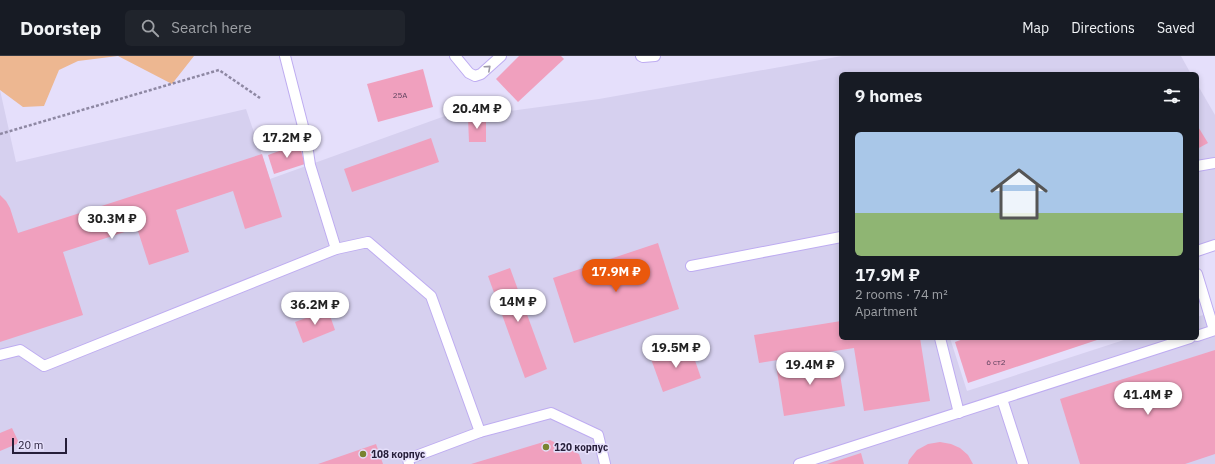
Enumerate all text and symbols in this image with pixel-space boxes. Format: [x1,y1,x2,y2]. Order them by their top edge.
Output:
search box [125,10,405,46]
text: Doorstep [20,16,101,40]
icon: search [139,17,161,39]
text: Search here [171,18,252,37]
text: Map [1022,19,1049,37]
text: Directions [1071,19,1135,37]
text: Saved [1157,19,1195,37]
one-way arrow [483,65,491,72]
text: 9 homes [855,85,922,107]
icon: filters [1161,85,1183,107]
house number: 25А [393,90,407,100]
pin: 20.4M ₽ [440,96,514,130]
text: 20.4M ₽ [452,100,502,117]
pin: 17.2M ₽ [250,125,324,159]
text: 17.2M ₽ [262,129,312,146]
icon: home [983,158,1055,230]
pin: 30.3M ₽ [75,206,149,240]
text: 30.3M ₽ [87,210,137,227]
pin: 17.9M ₽ [579,259,653,293]
text: 17.9M ₽ [591,263,641,280]
text: 17.9M ₽ [855,264,920,286]
text: 2 rooms · 74 m² [855,286,948,303]
pin: 14M ₽ [490,289,546,323]
pin: 36.2M ₽ [278,292,352,326]
text: 14M ₽ [499,293,537,310]
text: 36.2M ₽ [290,296,340,313]
text: Apartment [855,303,918,320]
pin: 19.5M ₽ [639,335,713,369]
text: 19.5M ₽ [651,339,701,356]
pin: 19.4M ₽ [773,352,847,386]
text: 19.4M ₽ [785,356,835,373]
house number: 6 ст2 [986,357,1006,367]
pin: 41.4M ₽ [1111,382,1185,416]
text: 41.4M ₽ [1123,386,1173,403]
scale bar [12,436,67,455]
text: 20 m [18,438,43,452]
place label: 120 корпус [554,441,608,454]
marker: 120 корпус [541,442,551,452]
place label: 108 корпус [371,448,425,461]
marker: 108 корпус [358,449,368,459]

